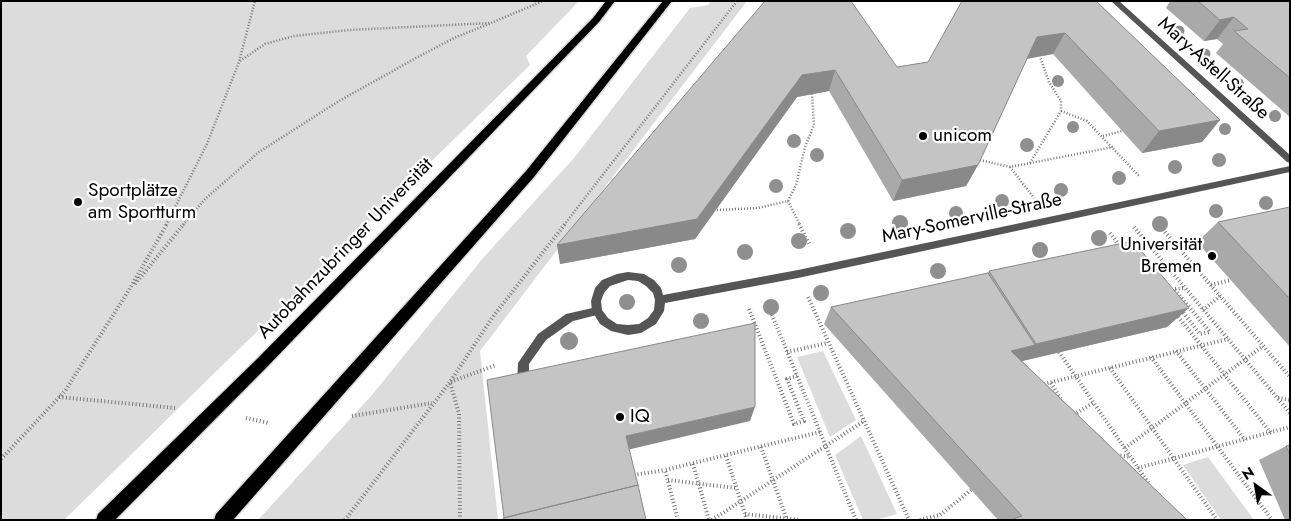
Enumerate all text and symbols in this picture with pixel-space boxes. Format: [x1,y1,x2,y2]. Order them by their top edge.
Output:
street label: Mary-Astell-Straße [1152,13,1274,125]
place label: unicom [933,125,992,147]
marker: unicom [917,130,929,142]
street label: Autobahnzubringer Universität [253,154,439,344]
place label: Sportplätze am Sportturm [88,180,196,224]
street label: Mary-Somerville-Straße [880,189,1064,249]
marker: Sportplätze am Sportturm [72,196,84,208]
place label: Universität Bremen [1120,234,1202,278]
marker: Universität Bremen [1206,250,1218,262]
place label: IQ [630,406,650,428]
marker: IQ [614,411,626,423]
north arrow [1231,461,1281,511]
text: N [1238,462,1258,485]

